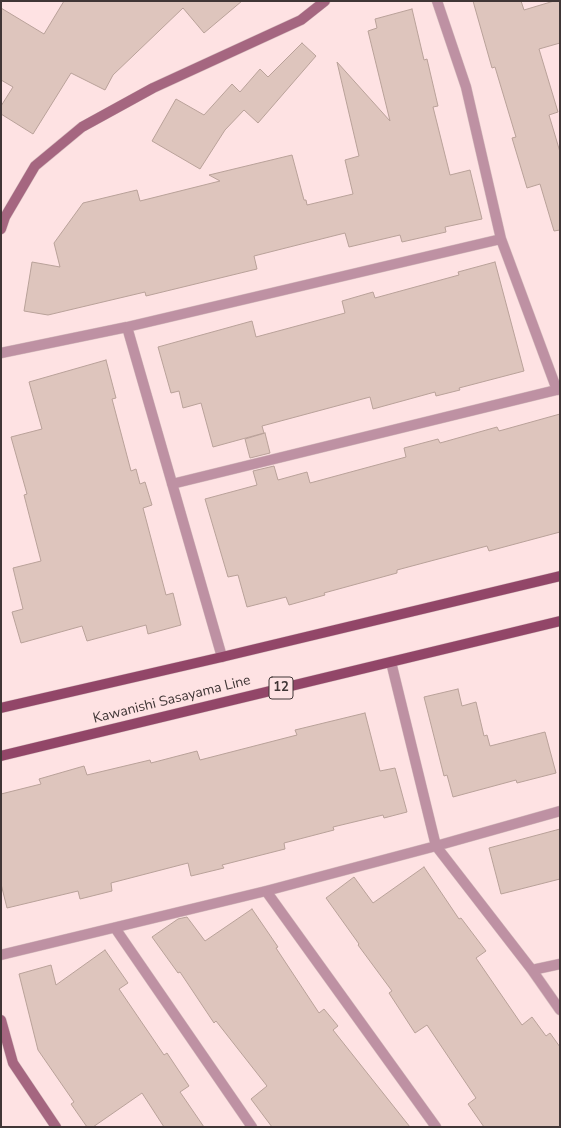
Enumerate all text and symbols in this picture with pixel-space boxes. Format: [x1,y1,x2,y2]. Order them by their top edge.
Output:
street label: Kawanishi Sasayama Line [92,672,252,728]
road number: 12 [269,677,293,699]

